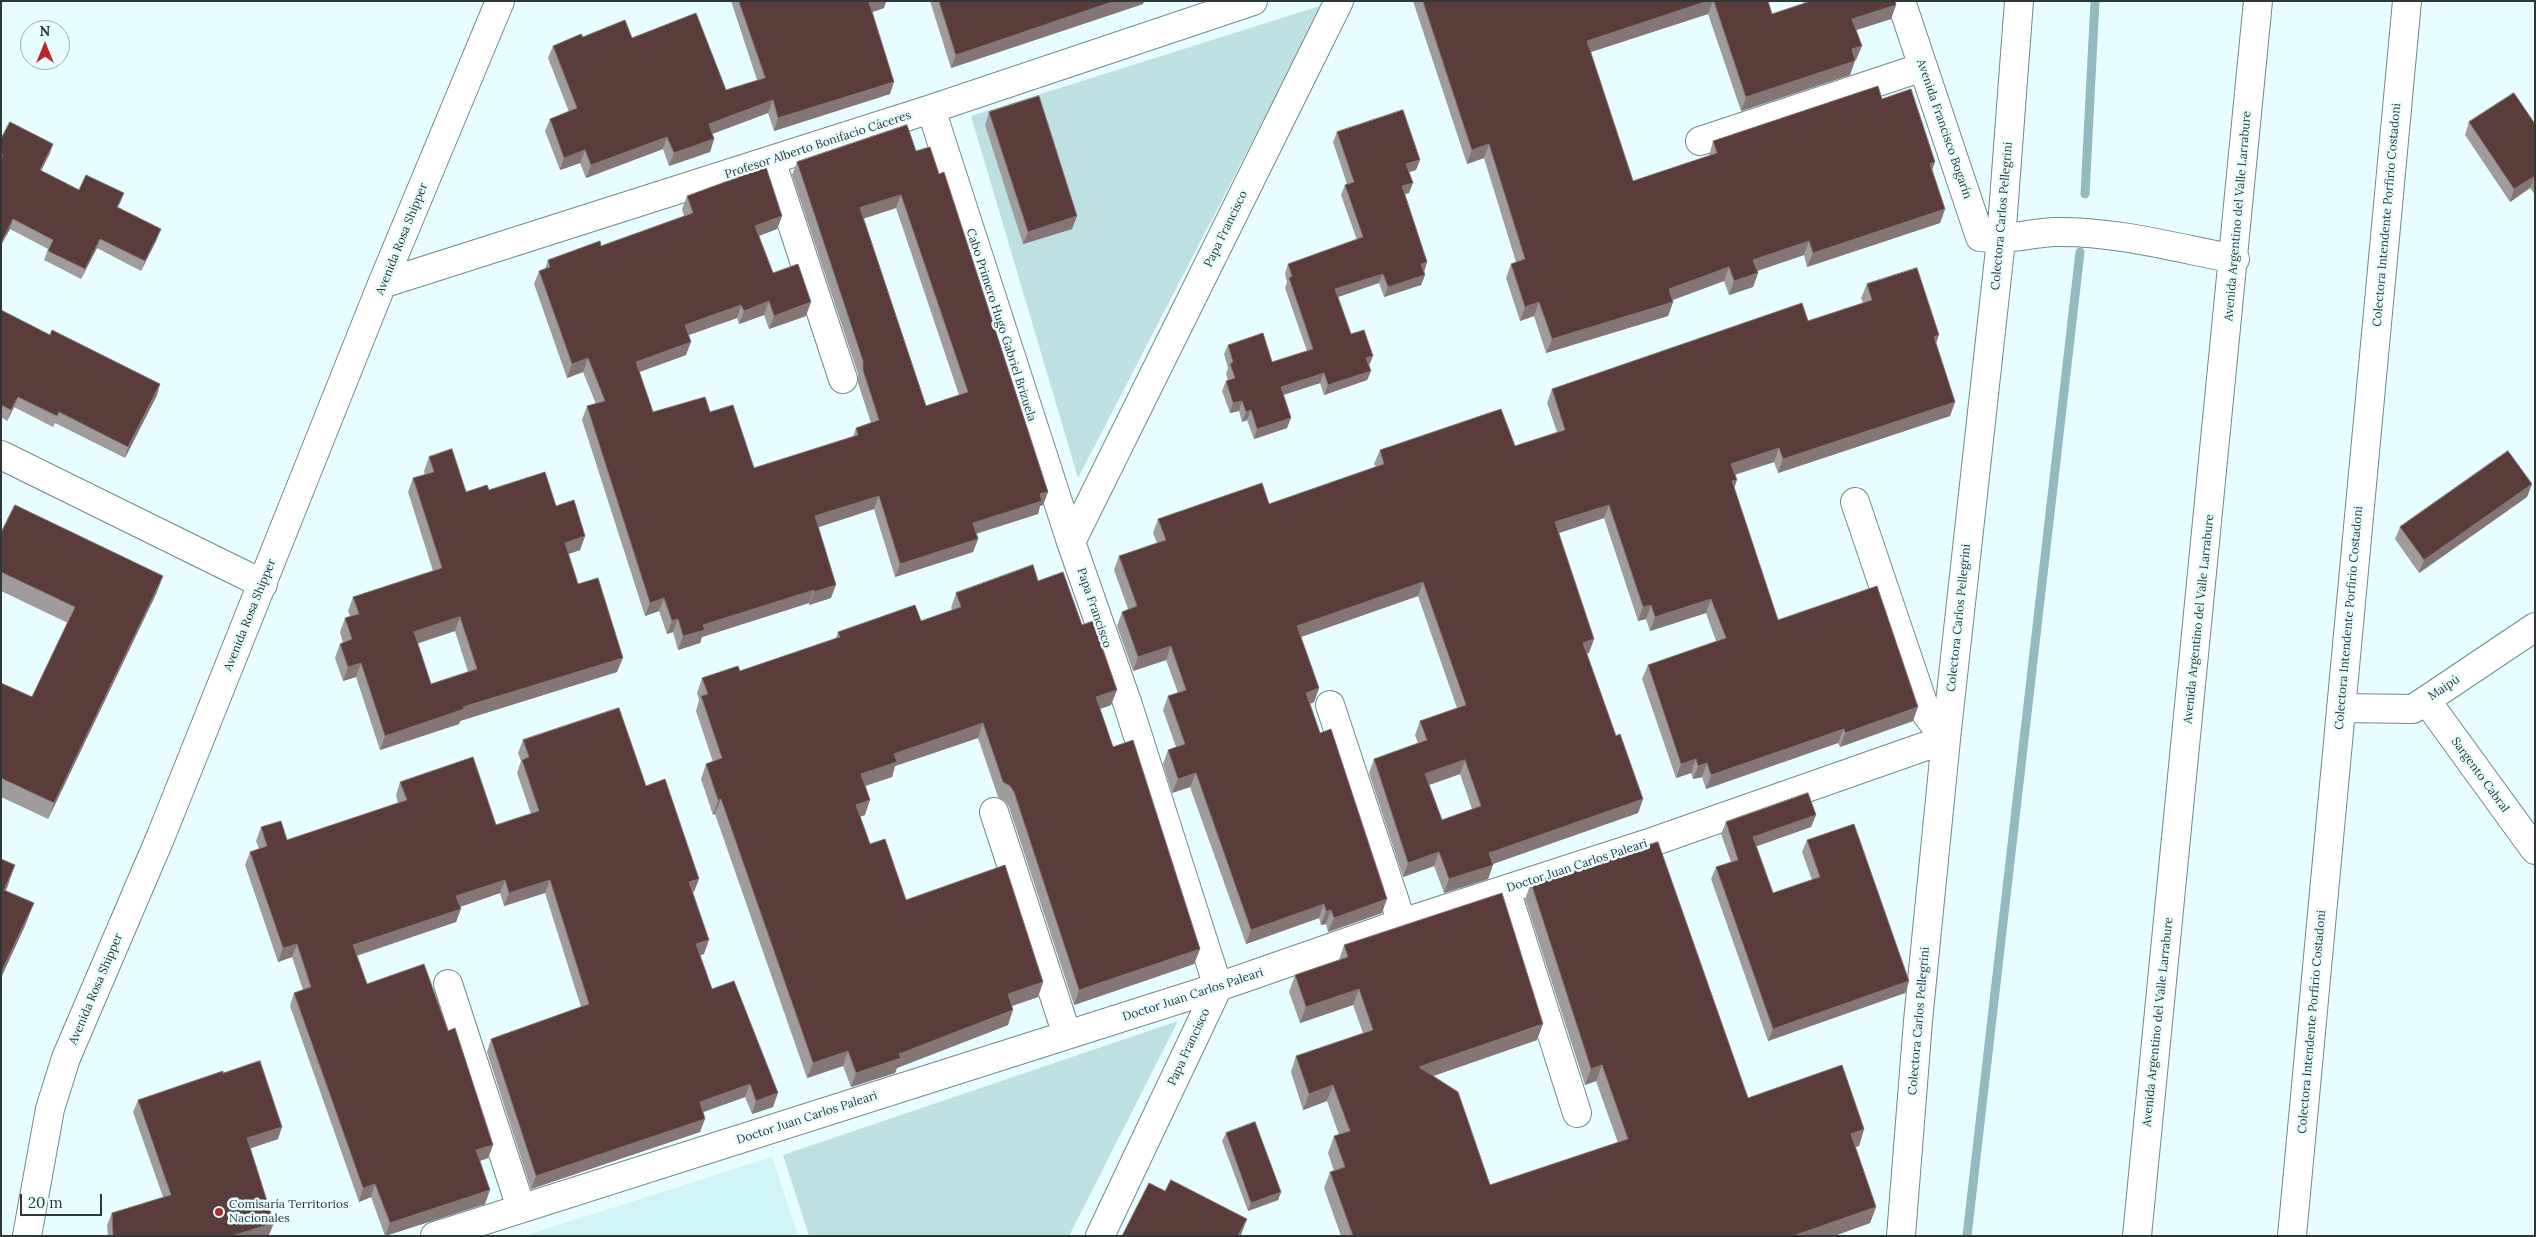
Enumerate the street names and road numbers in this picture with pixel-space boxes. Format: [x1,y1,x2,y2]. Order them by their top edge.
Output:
street label: Avenida Francisco Bogarín [1913,57,1975,201]
street label: Colectora Intendente Porfirio Costadoni [2370,103,2404,327]
street label: Profesor Alberto Bonifacio Cáceres [723,108,913,182]
street label: Avenida Argentino del Valle Larrabure [2222,110,2254,322]
street label: Colectora Carlos Pellegrini [1988,141,2016,291]
street label: Avenida Rosa Shipper [373,181,431,297]
street label: Papa Francisco [1201,188,1251,270]
street label: Cabo Primero Hugo Gabriel Brizuela [963,227,1039,423]
street label: Colectora Intendente Porfirio Costadoni [2332,506,2366,730]
street label: Avenida Argentino del Valle Larrabure [2181,513,2217,725]
street label: Colectora Carlos Pellegrini [1944,543,1974,693]
street label: Avenida Rosa Shipper [221,557,279,673]
street label: Papa Francisco [1074,566,1114,650]
street label: Maipú [2426,672,2462,704]
street label: Sargento Cabral [2448,735,2512,815]
street label: Doctor Juan Carlos Paleari [1505,836,1649,896]
street label: Colectora Intendente Porfirio Costadoni [2295,910,2329,1134]
street label: Avenida Argentino del Valle Larrabure [2140,916,2176,1128]
street label: Avenida Rosa Shipper [66,931,126,1047]
street label: Colectora Carlos Pellegrini [1905,946,1933,1096]
street label: Doctor Juan Carlos Paleari [1121,965,1265,1025]
street label: Papa Francisco [1165,1006,1213,1088]
street label: Doctor Juan Carlos Paleari [735,1088,879,1148]

